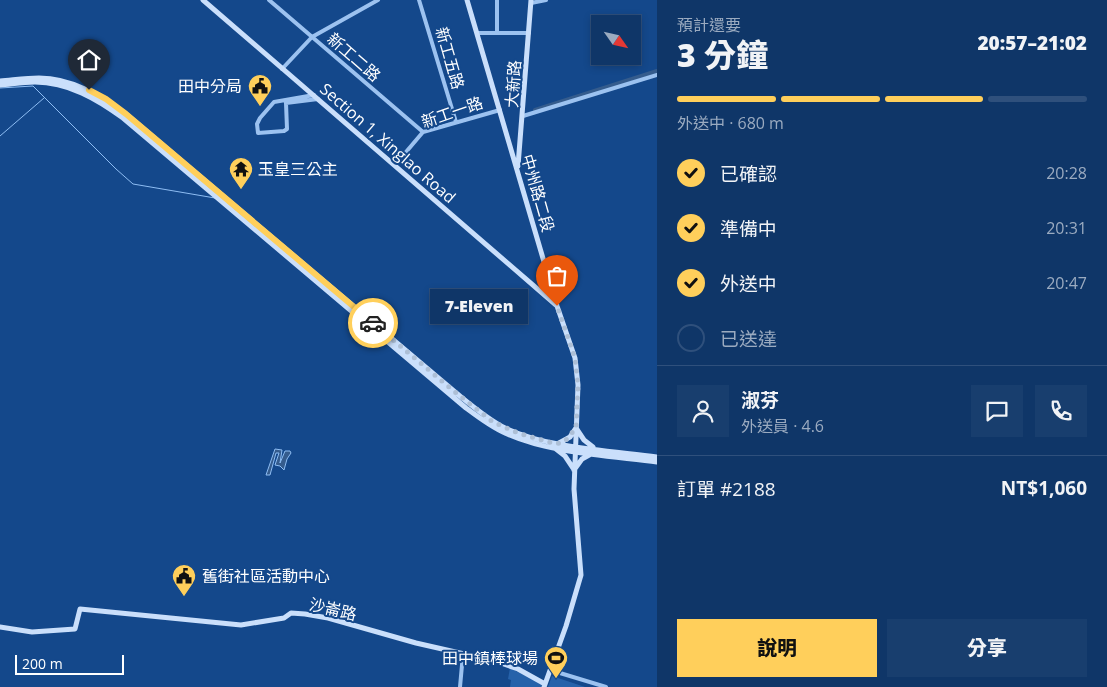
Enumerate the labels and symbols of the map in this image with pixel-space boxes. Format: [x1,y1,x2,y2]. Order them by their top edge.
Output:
north arrow [591,15,641,65]
street label: 新工五路 [431,24,469,92]
street label: 新工二路 [323,28,385,86]
pin [68,39,110,90]
street label: 大新路 [500,59,526,109]
public building icon: 田中分局 [247,73,273,107]
place label: 田中分局 [178,75,242,97]
street label: Section 1, Xinglao Road [316,78,460,208]
street label: 新工一路 [418,91,486,133]
street label: 中州路二段 [516,152,560,234]
temple icon: 玉皇三公主 [228,156,254,190]
place label: 玉皇三公主 [258,158,338,180]
pin [536,255,578,306]
callout: 7-Eleven [430,288,527,324]
courier [348,298,398,348]
public building icon: 舊街社區活動中心 [171,563,197,597]
place label: 舊街社區活動中心 [202,565,330,587]
street label: 沙崙路 [307,593,359,625]
sports icon: 田中鎮棒球場 [543,645,569,679]
place label: 田中鎮棒球場 [442,647,538,669]
scale bar [15,652,124,675]

